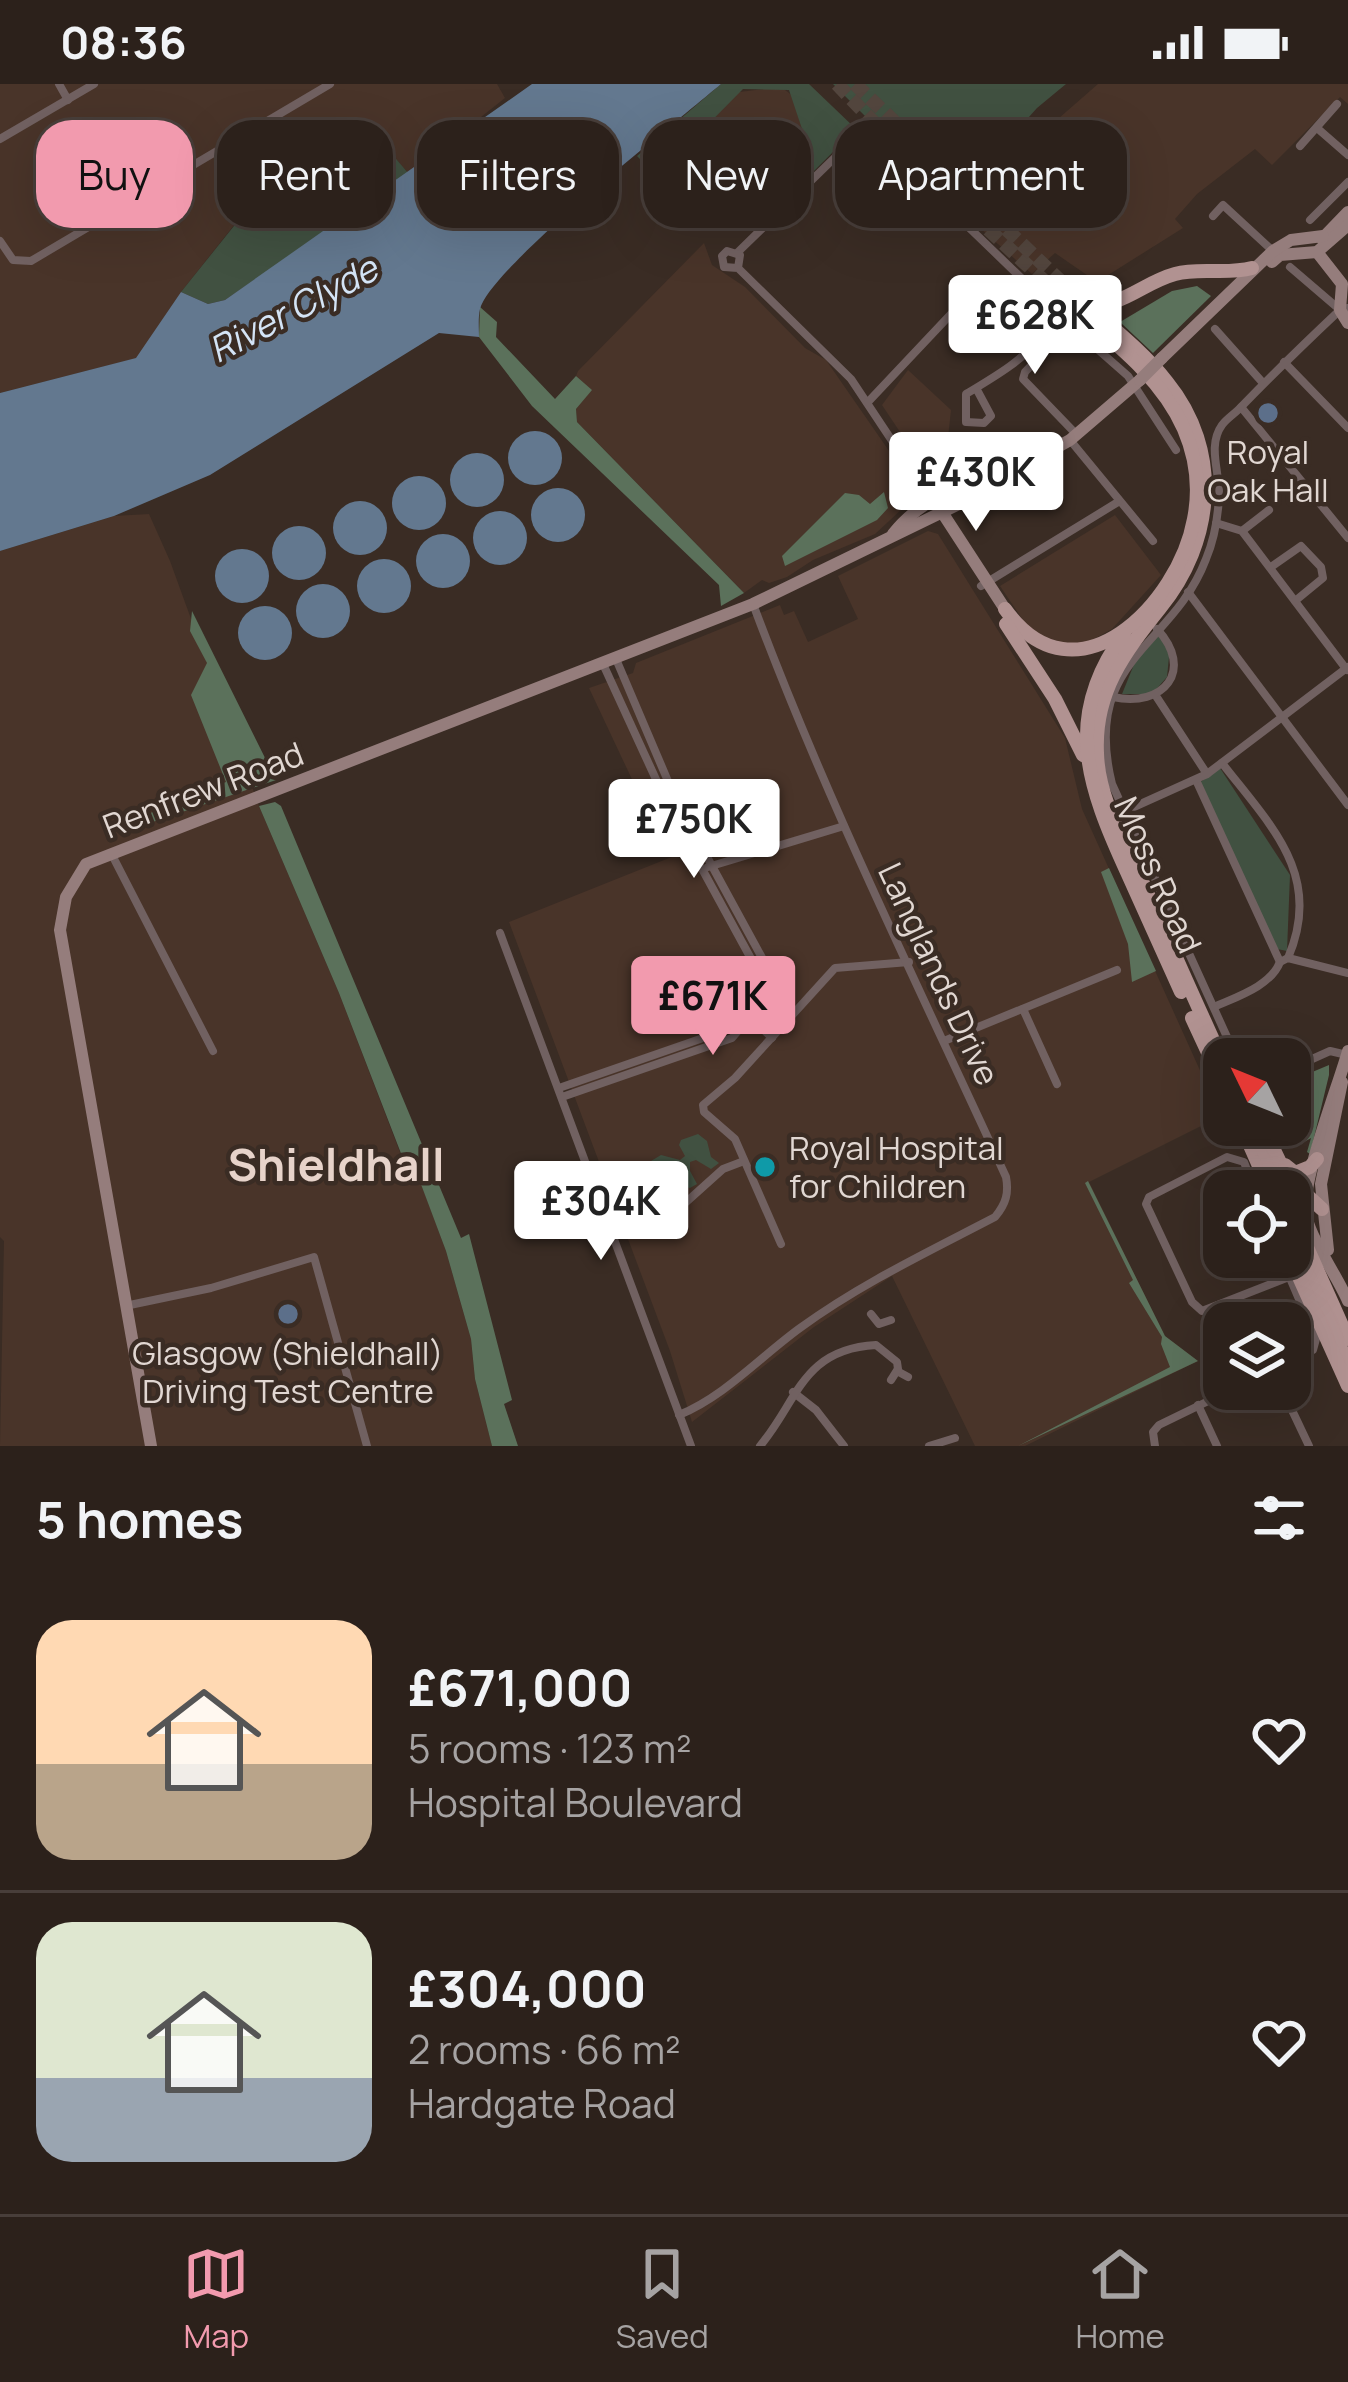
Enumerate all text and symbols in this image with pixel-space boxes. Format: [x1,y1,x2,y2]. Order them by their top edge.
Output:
text: 08:36 [60,11,187,73]
chip: Buy [36,120,193,228]
chip: Rent [217,120,393,228]
chip: Filters [417,120,619,228]
chip: New [643,120,811,228]
chip: Apartment [835,120,1127,228]
water label: River Clyde [200,243,388,374]
pin: £628K [951,275,1119,377]
text: £628K [976,287,1094,341]
marker: Royal Oak Hall [1255,400,1281,426]
place label: Royal Oak Hall [1207,429,1329,512]
pin: £430K [892,432,1060,534]
text: £430K [916,444,1036,498]
street label: Renfrew Road [96,731,309,848]
pin: £750K [610,779,778,881]
street label: Moss Road [1104,790,1213,960]
text: £750K [636,791,752,845]
street label: Langlands Drive [868,855,1011,1092]
pin: £671K [629,956,797,1058]
text: £671K [658,968,768,1022]
north arrow [1203,1038,1311,1146]
map controls [1203,1038,1311,1410]
place label: Royal Hospital for Children [789,1125,1004,1208]
district label: Shieldhall [227,1133,445,1195]
marker: Royal Hospital for Children [752,1154,778,1180]
pin: £304K [517,1161,685,1263]
button: locate [1203,1170,1311,1278]
text: £304K [541,1173,661,1227]
marker: Glasgow (Shieldhall) Driving Test Centre [275,1301,301,1327]
button: layers [1203,1302,1311,1410]
place label: Glasgow (Shieldhall) Driving Test Centre [132,1330,444,1413]
text: 5 homes [36,1484,243,1553]
icon: filters [1246,1485,1312,1551]
text: £671,000 [408,1652,632,1721]
icon: home [132,1668,276,1812]
icon: heart [1246,1707,1312,1773]
text: 5 rooms · 123 m² [408,1721,692,1775]
text: Hospital Boulevard [408,1775,743,1829]
text: £304,000 [408,1953,647,2022]
icon: home [132,1970,276,2114]
icon: heart [1246,2009,1312,2075]
text: 2 rooms · 66 m² [408,2022,681,2076]
text: Hardgate Road [408,2076,676,2130]
tab: Map [183,2241,249,2358]
tab: Saved [616,2241,709,2358]
tab: Home [1075,2241,1165,2358]

